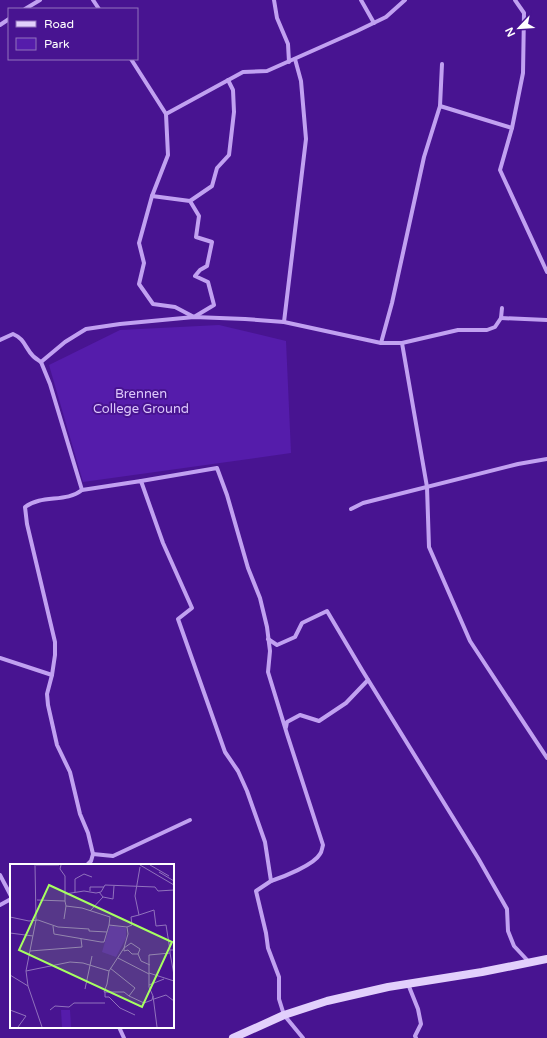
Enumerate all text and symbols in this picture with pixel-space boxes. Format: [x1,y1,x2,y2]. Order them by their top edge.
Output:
legend [8,8,138,60]
north arrow [499,8,539,48]
text: Road [44,17,74,31]
text: N [503,25,518,39]
text: Park [44,37,70,51]
park label: Brennen College Ground [93,386,189,417]
inset map [10,864,174,1028]

